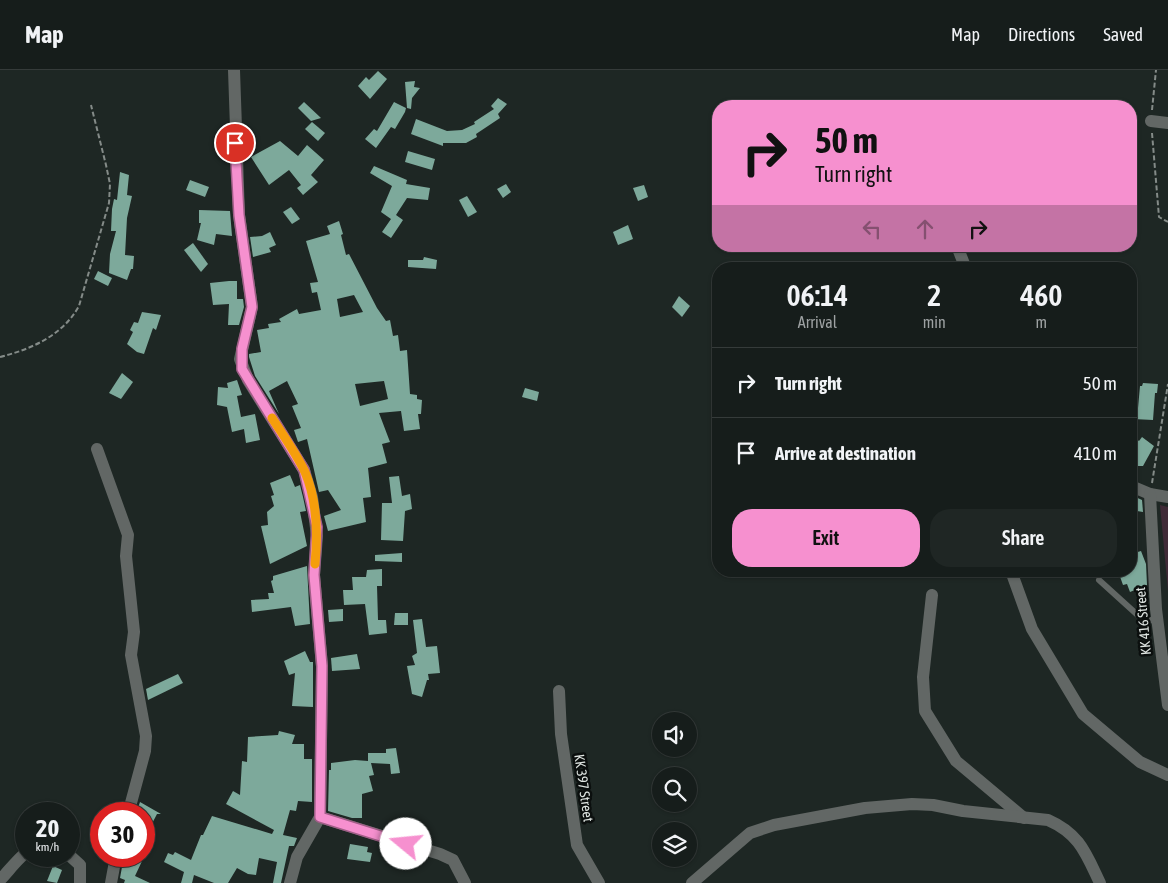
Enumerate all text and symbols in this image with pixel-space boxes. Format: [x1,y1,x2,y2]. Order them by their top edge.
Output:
text: Map [25,21,64,48]
text: Map [951,24,980,45]
text: Directions [1008,24,1075,45]
text: Saved [1103,24,1143,45]
icon: right [732,120,797,185]
text: 50 m [815,120,878,160]
pin [214,122,256,164]
icon: arrive [221,129,249,157]
text: Turn right [815,161,892,187]
icon: left [858,215,886,243]
icon: ahead [911,215,939,243]
icon: right [964,215,992,243]
text: 06:14 [786,278,848,312]
text: 2 [927,278,941,312]
text: 460 [1020,278,1062,312]
text: Arrival [798,313,837,331]
text: min [923,313,946,331]
text: m [1036,313,1047,331]
icon: right [732,369,760,397]
text: Turn right [775,372,842,394]
text: 50 m [1083,372,1117,394]
icon: arrive [732,439,760,467]
text: Arrive at destination [775,442,916,464]
text: 410 m [1074,442,1117,464]
button: Exit [732,509,920,567]
button: Share [930,509,1117,567]
street label: KK 416 Street [1132,586,1154,656]
map controls [652,712,697,867]
button: sound [652,712,697,757]
street label: KK 397 Street [571,753,597,823]
button: search [652,767,697,812]
speed limit sign: 30 [90,802,155,867]
text: 20 [36,814,59,842]
position arrow [379,817,431,869]
button: layers [652,822,697,867]
text: km/h [36,840,59,854]

